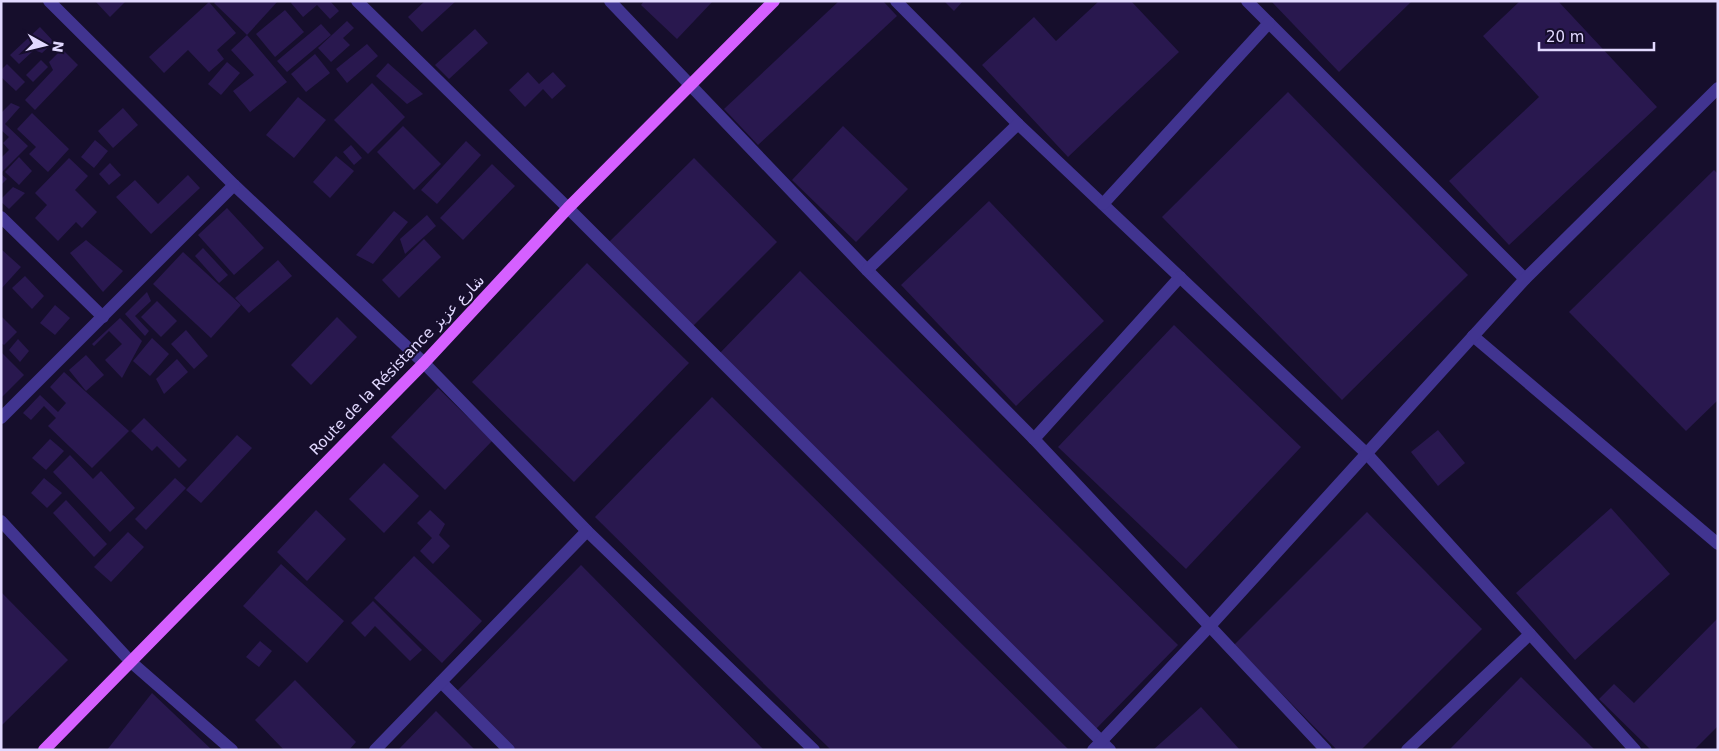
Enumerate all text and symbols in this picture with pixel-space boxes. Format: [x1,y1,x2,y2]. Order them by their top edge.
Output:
north arrow [20,20,70,70]
scale bar [1539,20,1654,52]
text: 20 m [1546,28,1584,46]
text: N [49,40,67,54]
street label: Route de la Résistance شارع عزيز [306,271,488,459]

